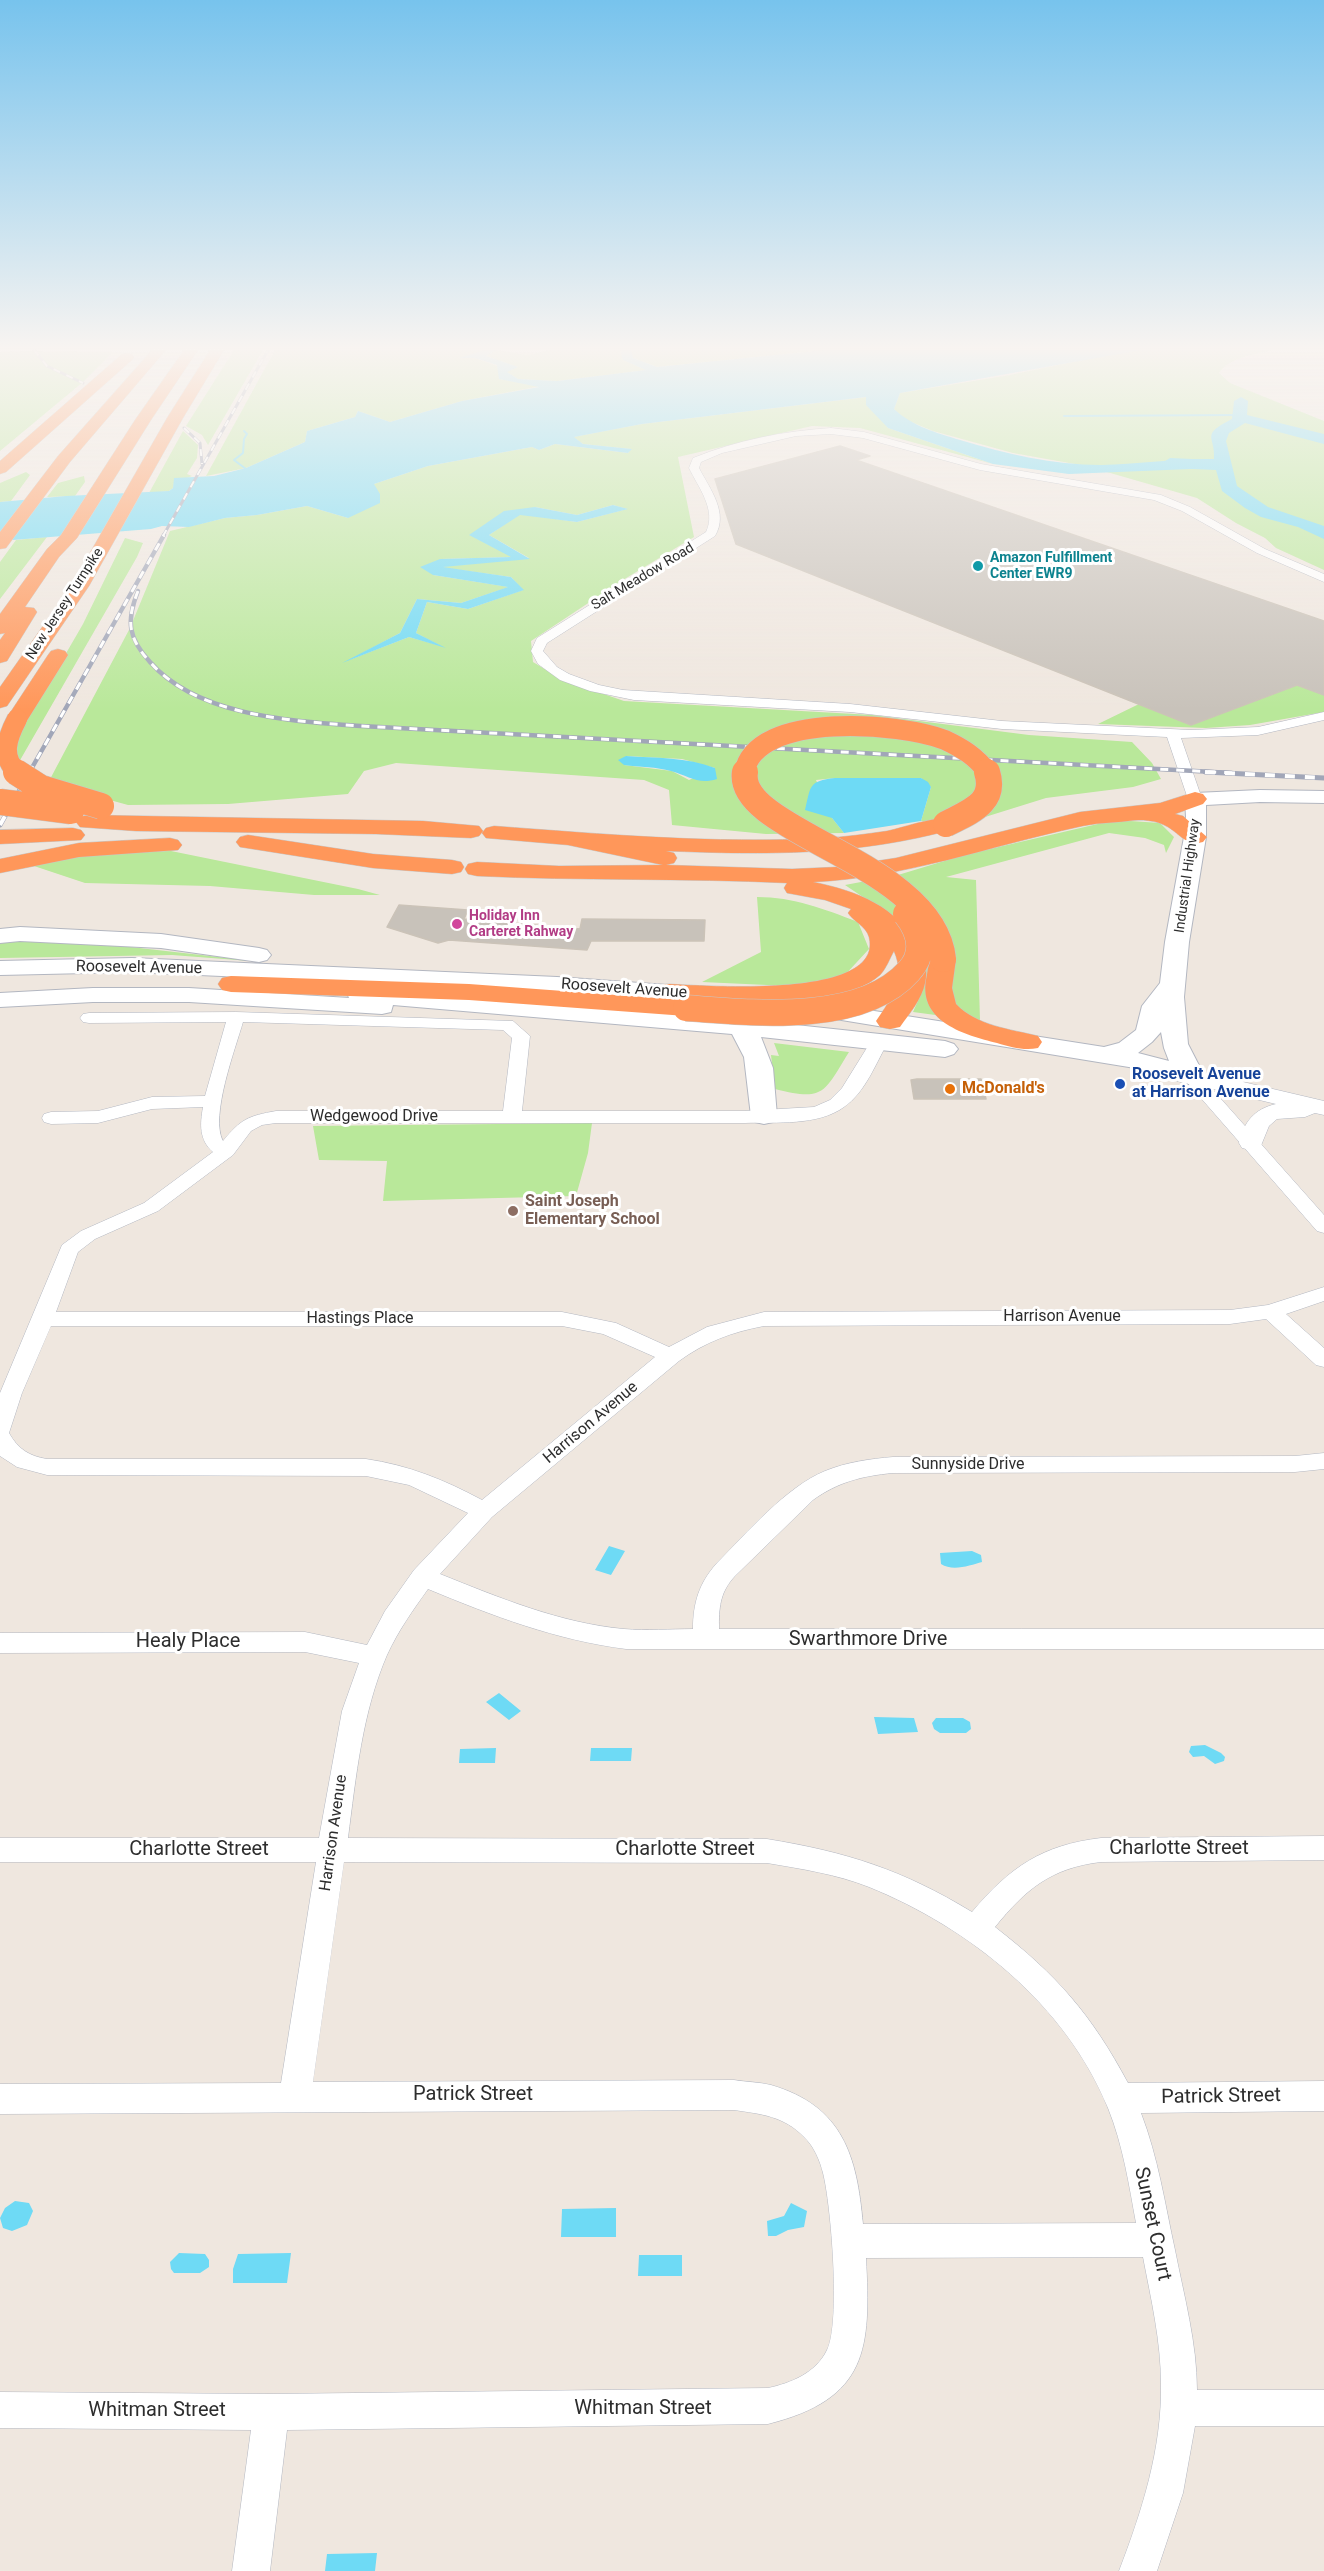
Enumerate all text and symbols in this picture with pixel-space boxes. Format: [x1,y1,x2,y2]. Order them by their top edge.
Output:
street label: Salt Meadow Road [589,540,697,614]
street label: New Jersey Turnpike [23,545,107,663]
place label: Amazon Fulfillment Center EWR9 [990,550,1112,582]
marker: Amazon Fulfillment Center EWR9 [971,559,985,573]
street label: Industrial Highway [1172,818,1204,934]
place label: Holiday Inn Carteret Rahway [469,908,573,940]
marker: Holiday Inn Carteret Rahway [450,917,464,931]
street label: Roosevelt Avenue [76,957,202,979]
street label: Roosevelt Avenue [560,975,688,1003]
place label: Roosevelt Avenue at Harrison Avenue [1132,1065,1270,1103]
marker: Roosevelt Avenue at Harrison Avenue [1113,1077,1127,1091]
place label: McDonald's [962,1079,1045,1099]
marker: McDonald's [943,1082,957,1096]
street label: Wedgewood Drive [310,1107,438,1127]
place label: Saint Joseph Elementary School [525,1192,660,1230]
marker: Saint Joseph Elementary School [506,1204,520,1218]
street label: Harrison Avenue [1003,1307,1121,1327]
street label: Hastings Place [306,1309,414,1329]
street label: Harrison Avenue [540,1378,642,1468]
street label: Sunnyside Drive [911,1455,1025,1475]
street label: Swarthmore Drive [789,1628,947,1652]
street label: Healy Place [136,1630,240,1654]
street label: Harrison Avenue [316,1774,352,1892]
street label: Charlotte Street [1109,1837,1249,1861]
street label: Charlotte Street [129,1838,269,1862]
street label: Charlotte Street [615,1838,755,1862]
street label: Patrick Street [413,2083,533,2107]
street label: Patrick Street [1161,2084,1281,2110]
street label: Sunset Court [1128,2165,1176,2283]
street label: Whitman Street [574,2397,712,2421]
street label: Whitman Street [88,2399,226,2423]

